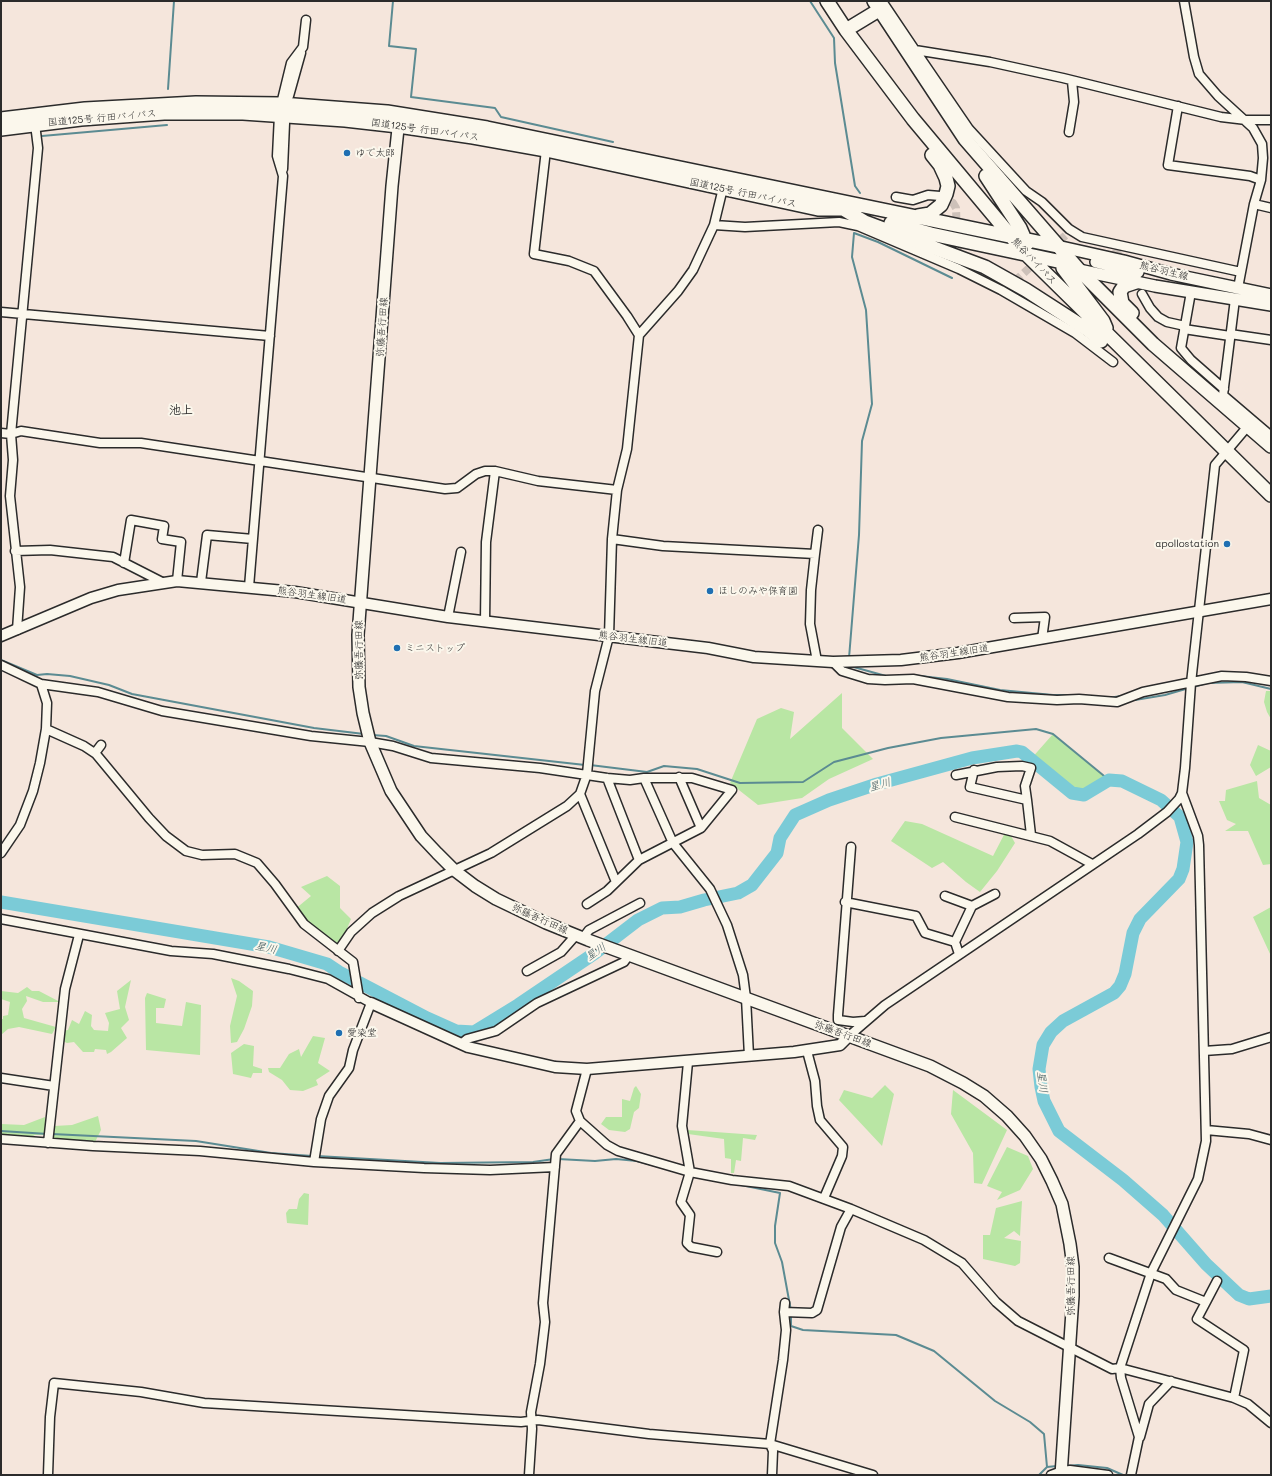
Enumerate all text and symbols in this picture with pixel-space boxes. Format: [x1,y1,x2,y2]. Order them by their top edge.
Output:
street label: 国道125号 行田バイパス [47,107,157,129]
street label: 国道125号 行田バイパス [370,116,480,144]
place label: ゆで太郎 [355,147,395,159]
marker: ゆで太郎 [342,148,352,158]
street label: 国道125号 行田バイパス [688,176,798,210]
street label: 熊谷バイパス [1009,235,1059,287]
street label: 熊谷羽生線 [1138,259,1190,283]
street label: 弥藤吾行田線 [374,297,390,357]
district label: 池上 [169,403,193,417]
place label: apollostation [1155,538,1219,550]
marker: apollostation [1222,539,1232,549]
street label: 熊谷羽生線旧道 [277,584,347,606]
place label: ほしのみや保育園 [718,585,798,597]
marker: ほしのみや保育園 [705,586,715,596]
street label: 弥藤吾行田線 [353,620,365,680]
street label: 熊谷羽生線旧道 [598,629,668,649]
place label: ミニストップ [405,642,465,654]
street label: 熊谷羽生線旧道 [919,642,989,664]
marker: ミニストップ [392,643,402,653]
water label: 星川 [868,776,892,794]
street label: 弥藤吾行田線 [510,901,570,937]
water label: 星川 [254,939,278,957]
water label: 星川 [583,940,609,964]
street label: 弥藤吾行田線 [813,1018,873,1050]
place label: 愛染堂 [347,1027,377,1039]
marker: 愛染堂 [334,1028,344,1038]
water label: 星川 [1034,1070,1050,1094]
street label: 弥藤吾行田線 [1065,1256,1077,1316]

